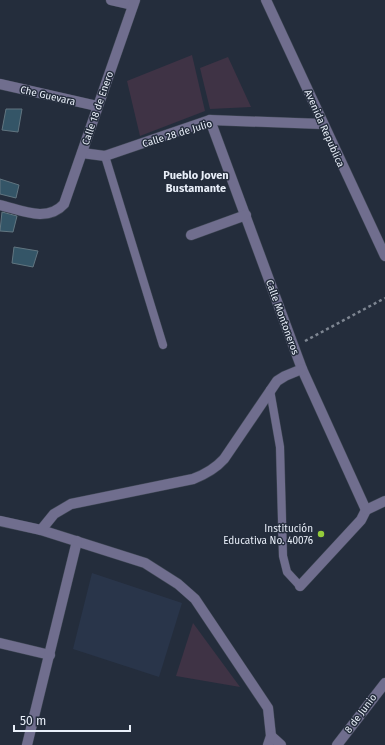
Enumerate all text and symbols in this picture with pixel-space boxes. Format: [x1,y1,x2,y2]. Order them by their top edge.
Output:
street label: Calle 18 de Enero [80,70,116,147]
street label: Che Guevara [19,84,76,108]
street label: Avenida Republica [302,88,347,169]
street label: Calle 28 de Julio [141,118,214,150]
district label: Pueblo Joven Bustamante [163,169,229,195]
street label: Calle Montoneros [263,278,301,357]
place label: Institución Educativa No. 40076 [223,523,313,547]
marker: Institución Educativa No. 40076 [316,529,326,539]
street label: 8 de Junio [342,692,379,735]
scale bar [14,707,130,733]
text: 50 m [20,714,46,728]

